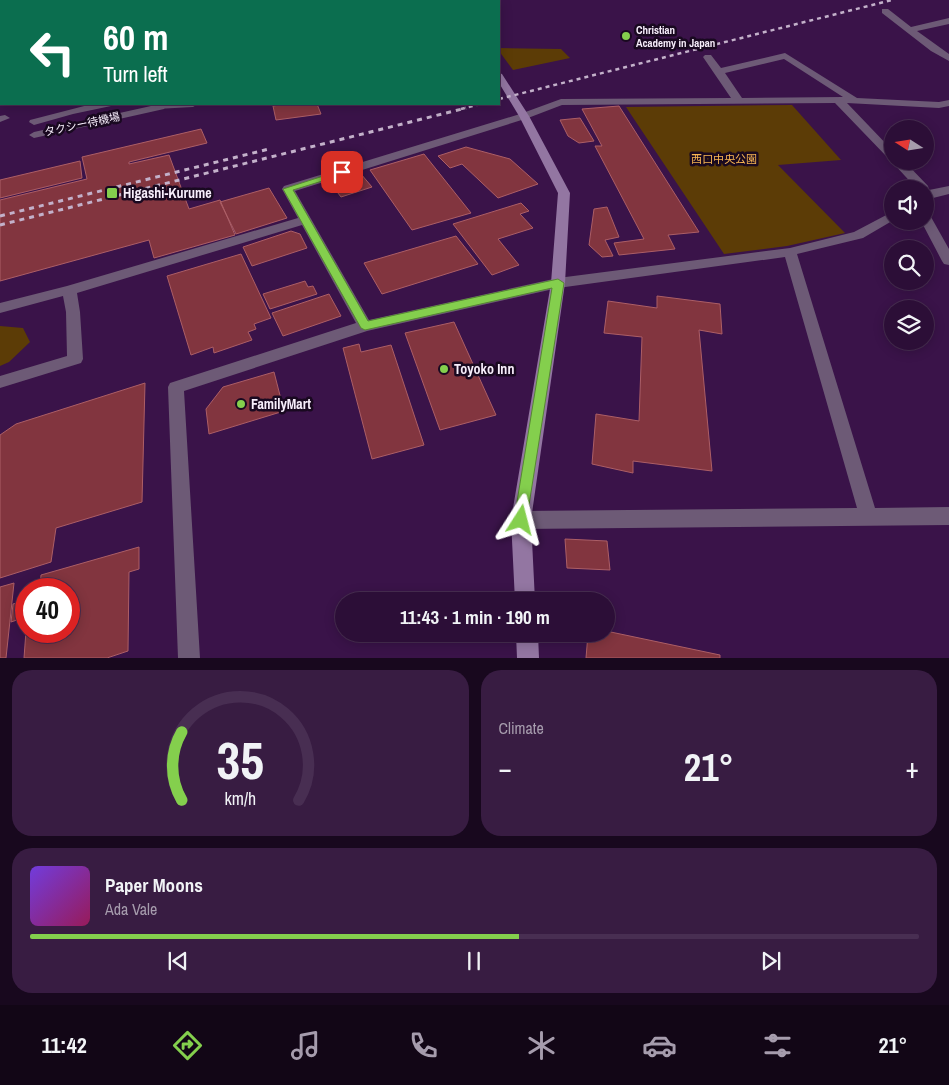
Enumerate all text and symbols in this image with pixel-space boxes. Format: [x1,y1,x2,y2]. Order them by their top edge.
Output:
text: 60 m [103,14,168,61]
icon: left [20,20,85,85]
place label: Christian Academy in Japan [636,23,715,50]
marker: Christian Academy in Japan [620,30,632,42]
text: Turn left [103,59,168,89]
street label: タクシー待機場 [43,109,121,139]
north arrow [884,120,934,170]
map controls [884,120,934,350]
pin [321,151,363,193]
park label: 西口中央公園 [691,152,757,166]
icon: arrive [328,158,356,186]
button: sound [884,180,934,230]
place label: Higashi-Kurume [123,184,212,202]
marker: Higashi-Kurume [105,186,119,200]
button: search [884,240,934,290]
button: layers [884,300,934,350]
place label: Toyoko Inn [454,360,514,378]
marker: Toyoko Inn [438,363,450,375]
place label: FamilyMart [251,395,311,413]
marker: FamilyMart [235,398,247,410]
position arrow [494,493,546,545]
speed limit sign: 40 [15,578,80,643]
text: 11:43 · 1 min · 190 m [400,604,550,630]
text: Climate [499,717,544,739]
text: 35 [217,725,264,795]
text: 21° [684,742,734,793]
text: − [499,749,512,787]
text: + [906,749,919,787]
text: km/h [224,787,256,811]
text: Paper Moons [105,872,203,898]
text: Ada Vale [105,898,157,920]
icon: previous [164,947,192,975]
icon: pause [460,947,488,975]
icon: next [757,947,785,975]
icon: directions [170,1028,205,1063]
icon: music [288,1028,323,1063]
icon: phone [406,1028,441,1063]
icon: climate [524,1028,559,1063]
icon: car [642,1028,677,1063]
icon: filters [760,1028,795,1063]
text: 11:42 [42,1030,87,1060]
text: 21° [878,1030,907,1060]

